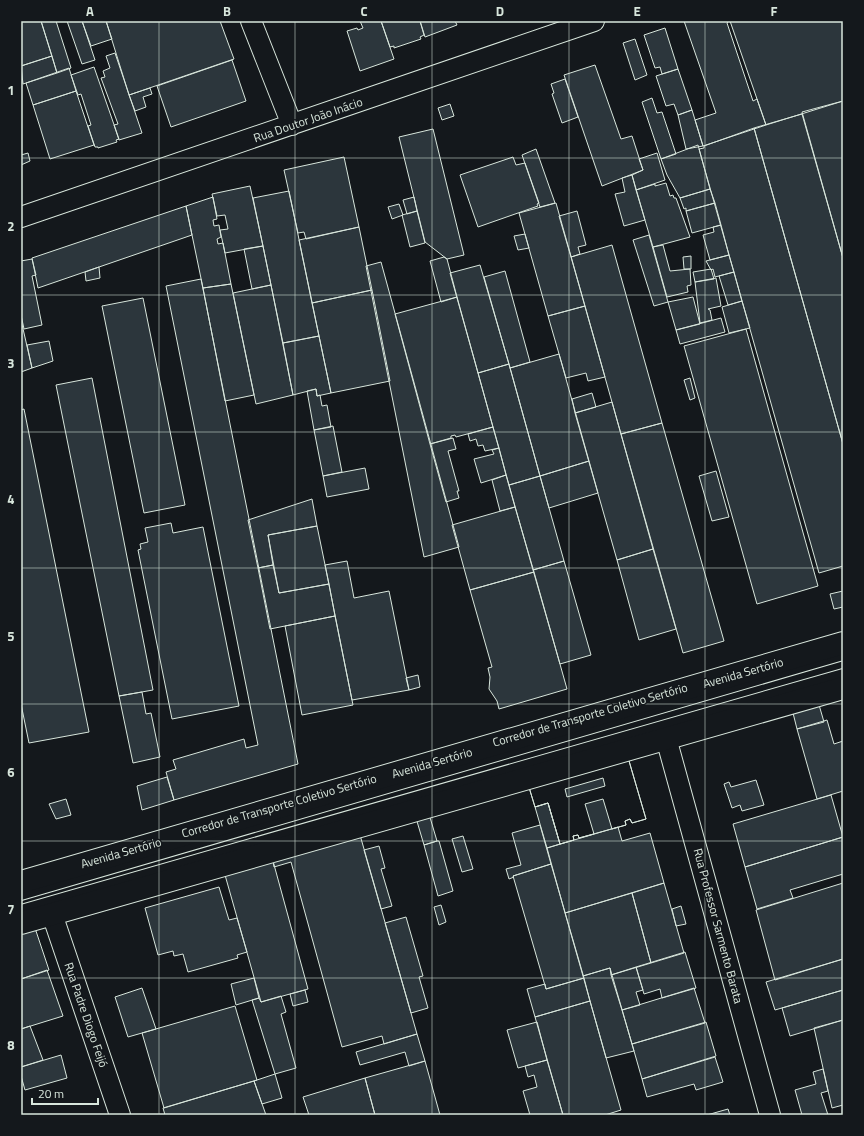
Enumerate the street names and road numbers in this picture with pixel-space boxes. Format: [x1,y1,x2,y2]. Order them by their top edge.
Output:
street label: Rua Doutor João Inácio [251,92,365,147]
street label: Avenida Sertório [700,652,785,693]
street label: Corredor de Transporte Coletivo Sertório [490,678,690,752]
street label: Avenida Sertório [389,742,474,783]
street label: Corredor de Transporte Coletivo Sertório [179,769,379,843]
street label: Avenida Sertório [78,832,163,873]
street label: Rua Professor Sarmento Barata [689,846,748,1006]
street label: Rua Padre Diogo Feijó [60,960,113,1070]

